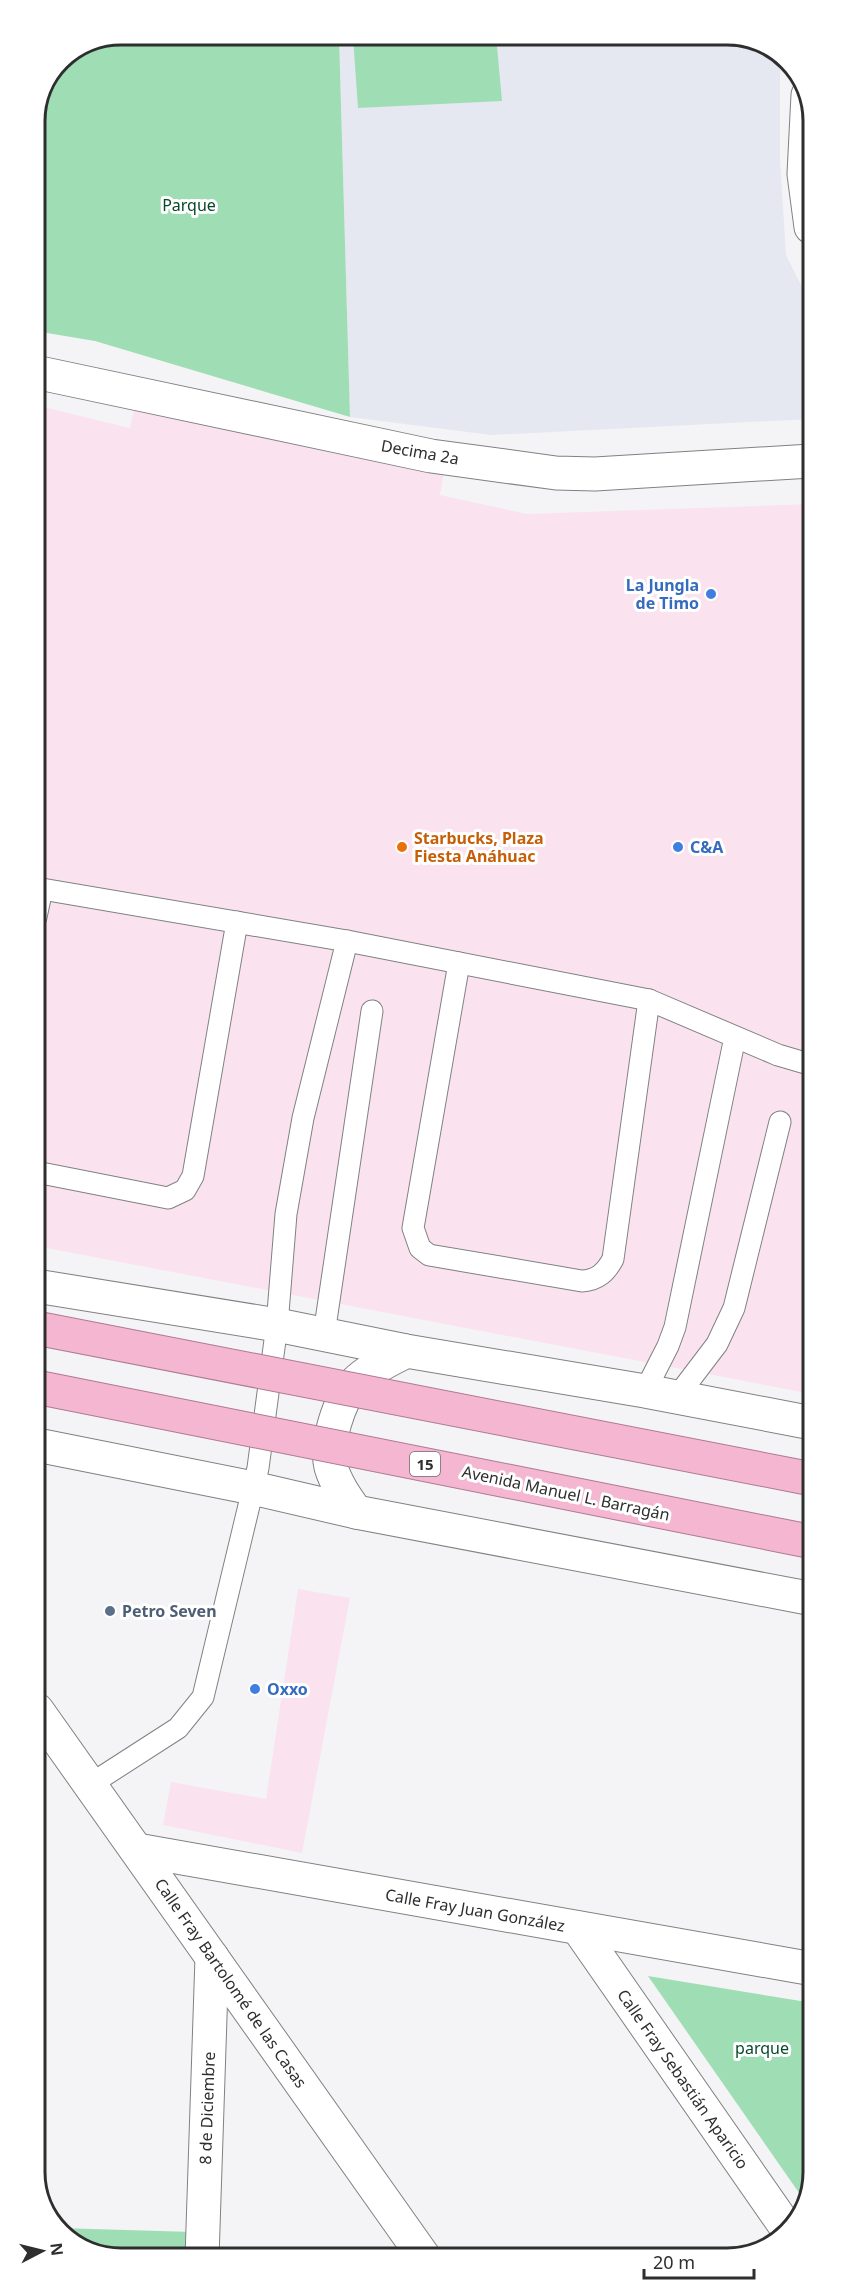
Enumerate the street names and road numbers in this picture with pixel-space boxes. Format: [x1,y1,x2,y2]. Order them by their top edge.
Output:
street label: Decima 2a [379,434,461,470]
road number: 15 [410,1452,440,1476]
street label: Avenida Manuel L. Barragán [460,1460,672,1526]
street label: Calle Fray Bartolomé de las Casas [150,1874,312,2092]
street label: Calle Fray Juan González [384,1883,566,1937]
street label: Calle Fray Sebastián Aparicio [612,1985,754,2173]
street label: 8 de Diciembre [194,2051,220,2165]

